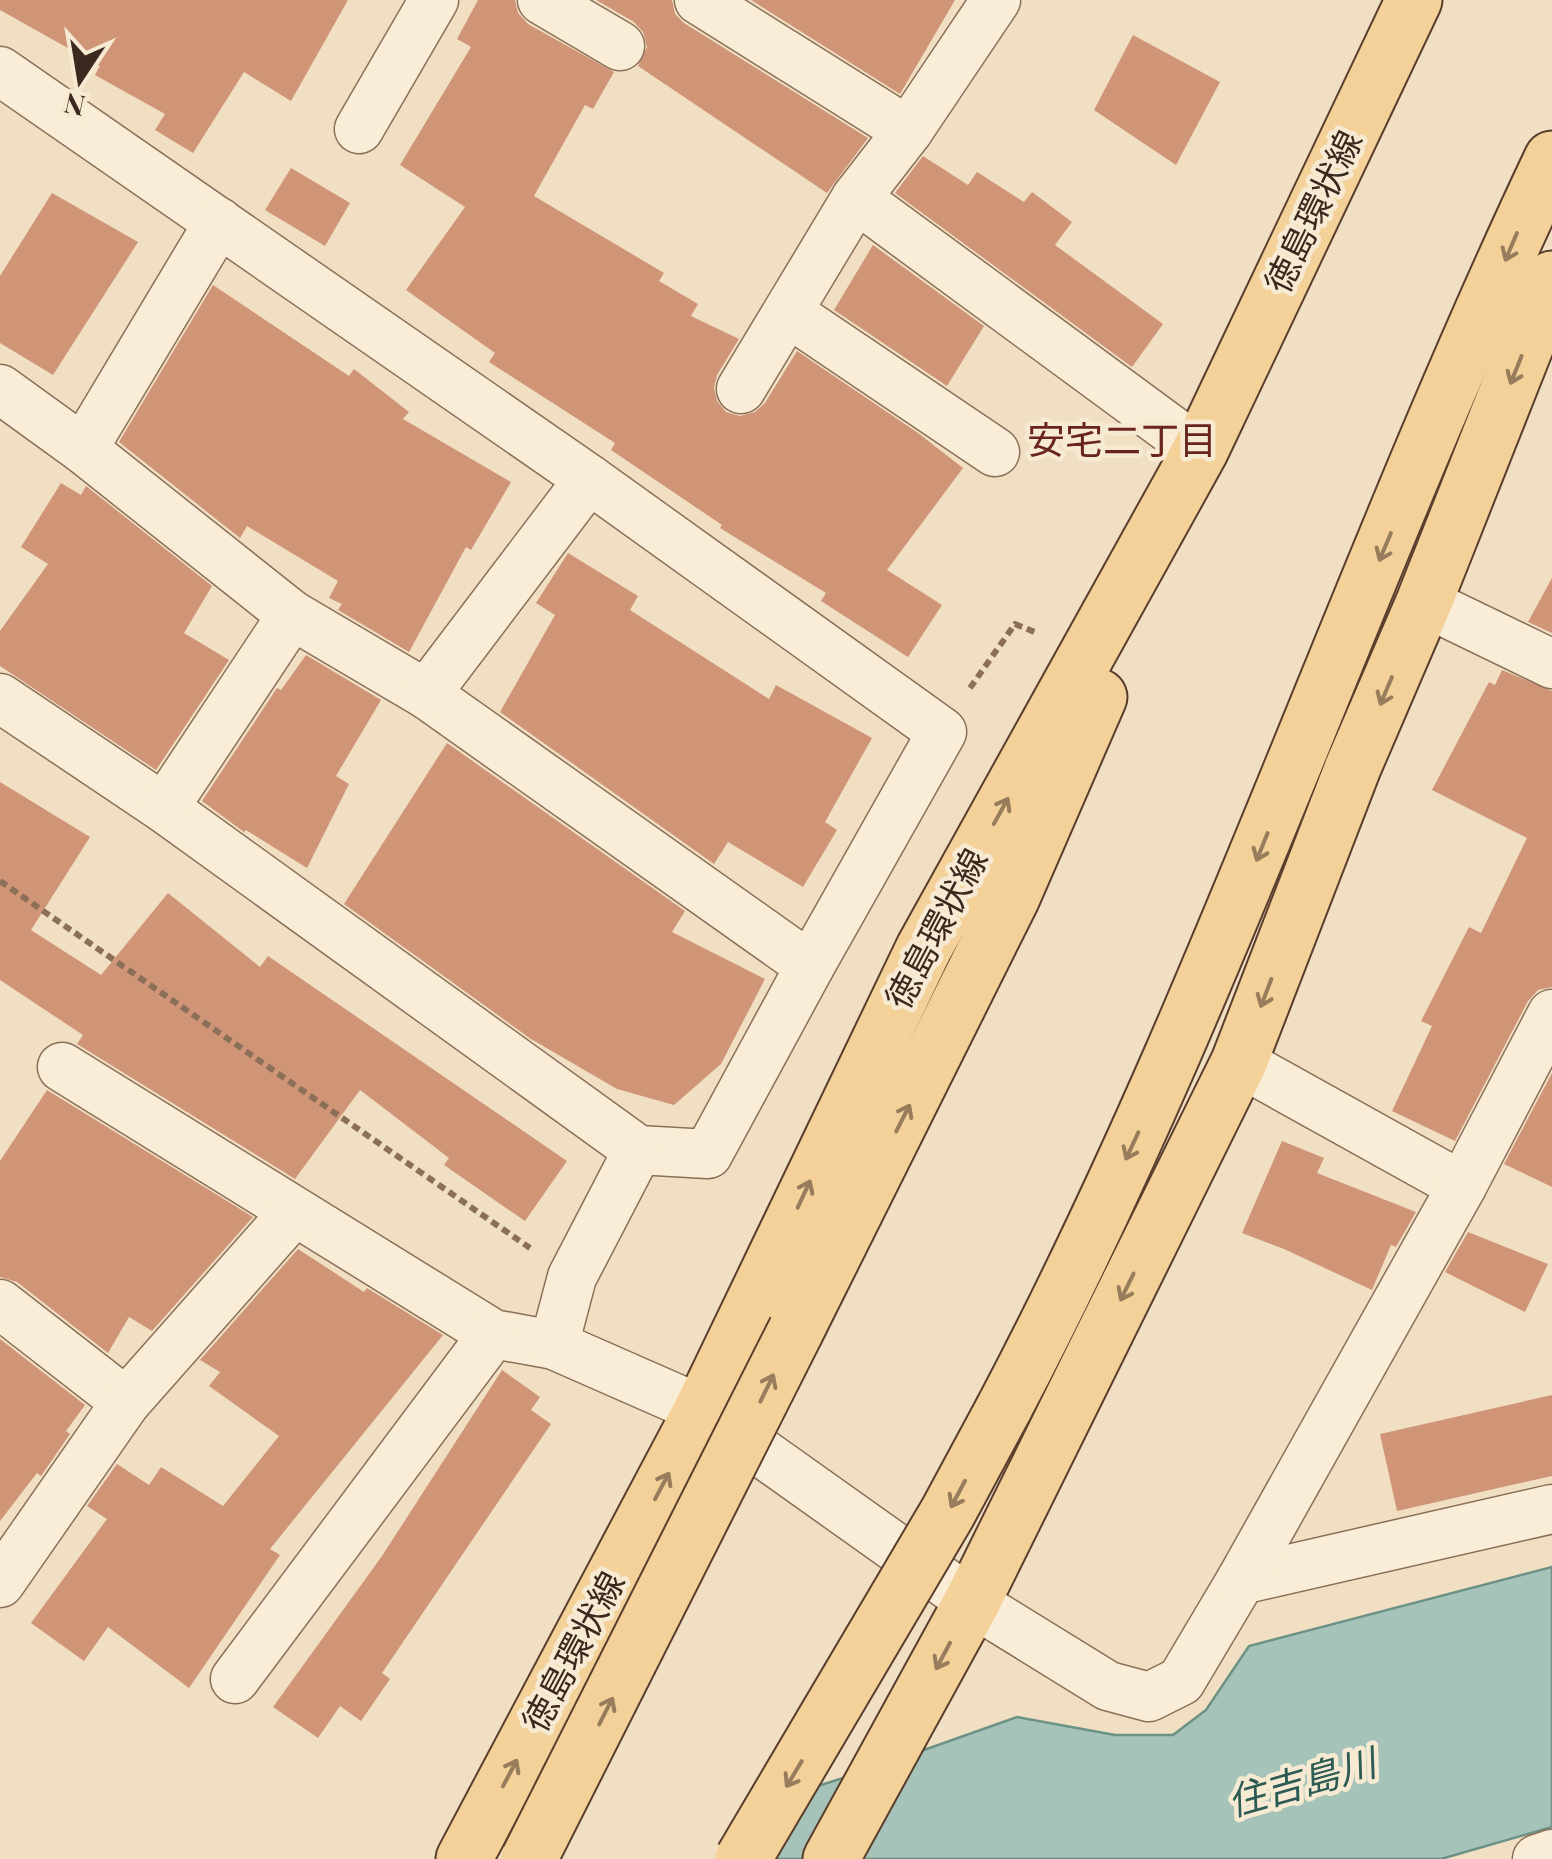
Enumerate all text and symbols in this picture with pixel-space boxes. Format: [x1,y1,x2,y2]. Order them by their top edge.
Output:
north arrow [30,30,130,130]
text: N [61,86,88,126]
street label: 徳島環状線 [1252,122,1371,300]
one-way arrow [1501,231,1519,262]
one-way arrow [1506,354,1524,384]
district label: 安宅二丁目 [1027,413,1217,464]
one-way arrow [1374,531,1392,561]
one-way arrow [1376,675,1394,706]
one-way arrow [991,797,1011,827]
one-way arrow [1251,832,1269,862]
street label: 徳島環状線 [873,840,997,1016]
one-way arrow [1255,978,1273,1008]
one-way arrow [894,1103,913,1133]
one-way arrow [1122,1130,1140,1160]
one-way arrow [796,1180,815,1210]
one-way arrow [1117,1272,1136,1301]
one-way arrow [758,1374,777,1404]
one-way arrow [653,1471,672,1501]
one-way arrow [948,1478,967,1508]
street label: 徳島環状線 [510,1563,634,1739]
one-way arrow [933,1640,953,1670]
one-way arrow [598,1696,617,1726]
water label: 住吉島川 [1221,1734,1385,1826]
one-way arrow [500,1758,520,1788]
one-way arrow [784,1759,804,1788]

